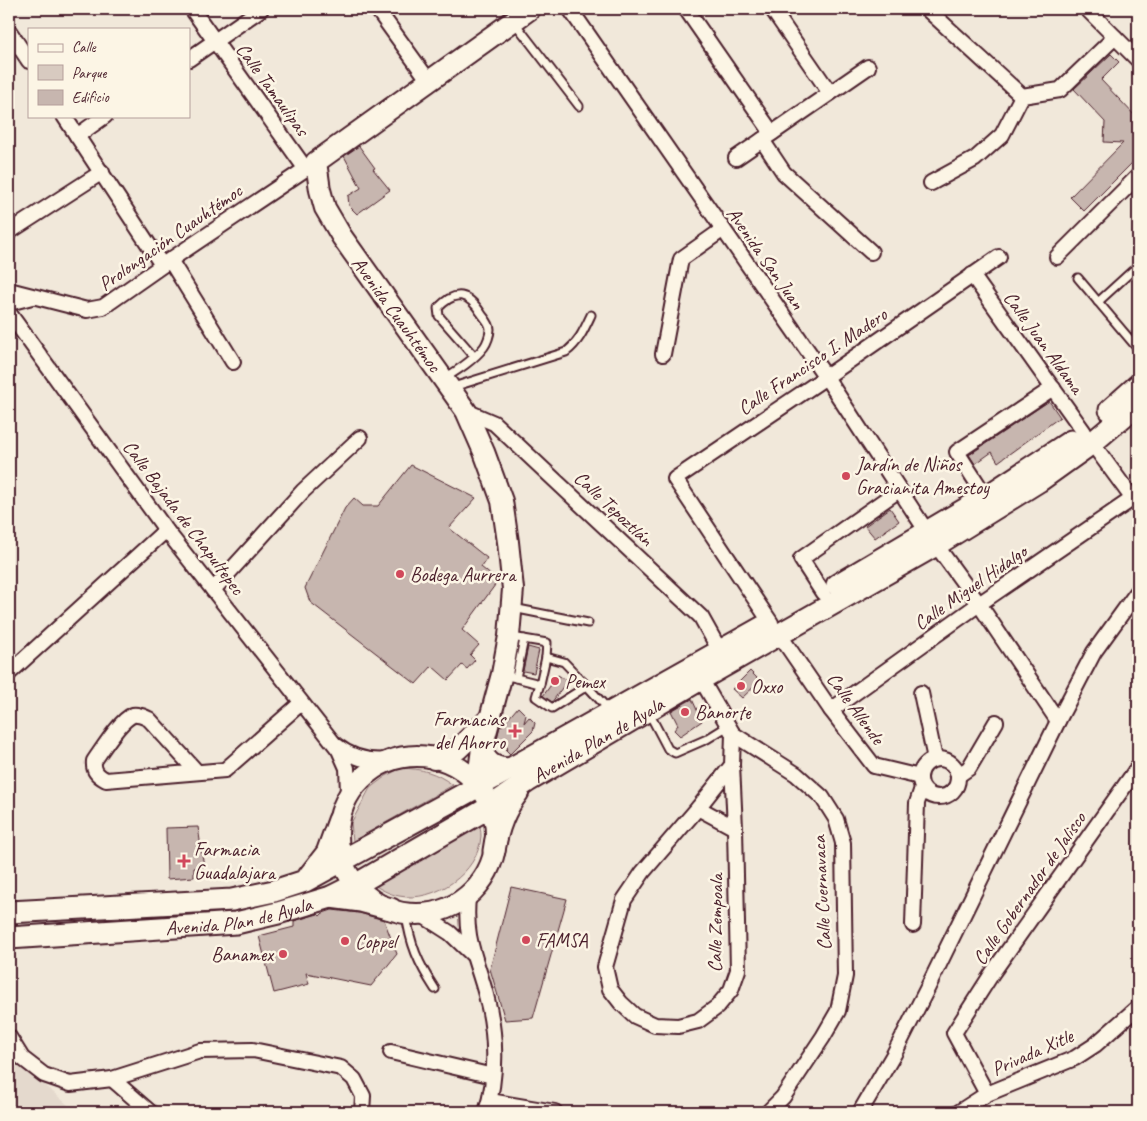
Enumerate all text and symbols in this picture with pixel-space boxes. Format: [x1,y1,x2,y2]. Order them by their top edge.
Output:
legend [28,28,190,118]
text: Calle [72,38,97,57]
street label: Calle Tamaulipas [230,38,316,143]
text: Parque [72,64,108,83]
text: Edificio [72,88,110,107]
street label: Prolongación Cuauhtémoc [94,178,248,296]
street label: Avenida San Juan [721,202,811,315]
street label: Avenida Cuauhtémoc [346,252,447,378]
street label: Calle Juan Aldama [998,286,1090,400]
street label: Calle Francisco I. Madero [733,302,893,421]
street label: Calle Bajada de Chapultepec [117,435,251,600]
place label: Jardín de Niños Gracianita Amestoy [855,452,990,500]
street label: Calle Tepoztlán [569,465,659,552]
marker: Jardín de Niños Gracianita Amestoy [840,470,852,482]
street label: Calle Miguel Hidalgo [909,538,1033,636]
place label: Bodega Aurrera [410,562,517,587]
marker: Bodega Aurrera [394,568,406,580]
street label: Calle Allende [821,667,891,750]
place label: Pemex [565,669,607,694]
place label: Oxxo [751,674,783,699]
marker: Pemex [549,675,561,687]
marker: Oxxo [735,680,747,692]
street label: Avenida Plan de Ayala [528,691,670,789]
place label: Banorte [695,700,752,725]
marker: Banorte [679,706,691,718]
place label: Farmacias del Ahorro [434,707,507,755]
marker: Farmacias del Ahorro [509,725,521,737]
street label: Calle Gobernador de Jalisco [967,806,1092,970]
street label: Calle Cuernavaca [806,834,837,951]
place label: Farmacia Guadalajara [194,837,277,885]
marker: Farmacia Guadalajara [178,855,190,867]
street label: Calle Zempoala [702,872,729,973]
street label: Avenida Plan de Ayala [165,891,316,941]
place label: FAMSA [536,928,588,953]
place label: Coppel [355,929,400,954]
marker: FAMSA [520,934,532,946]
marker: Coppel [339,935,351,947]
place label: Banamex [211,942,275,967]
marker: Banamex [277,948,289,960]
street label: Privada Xitle [987,1023,1078,1082]

